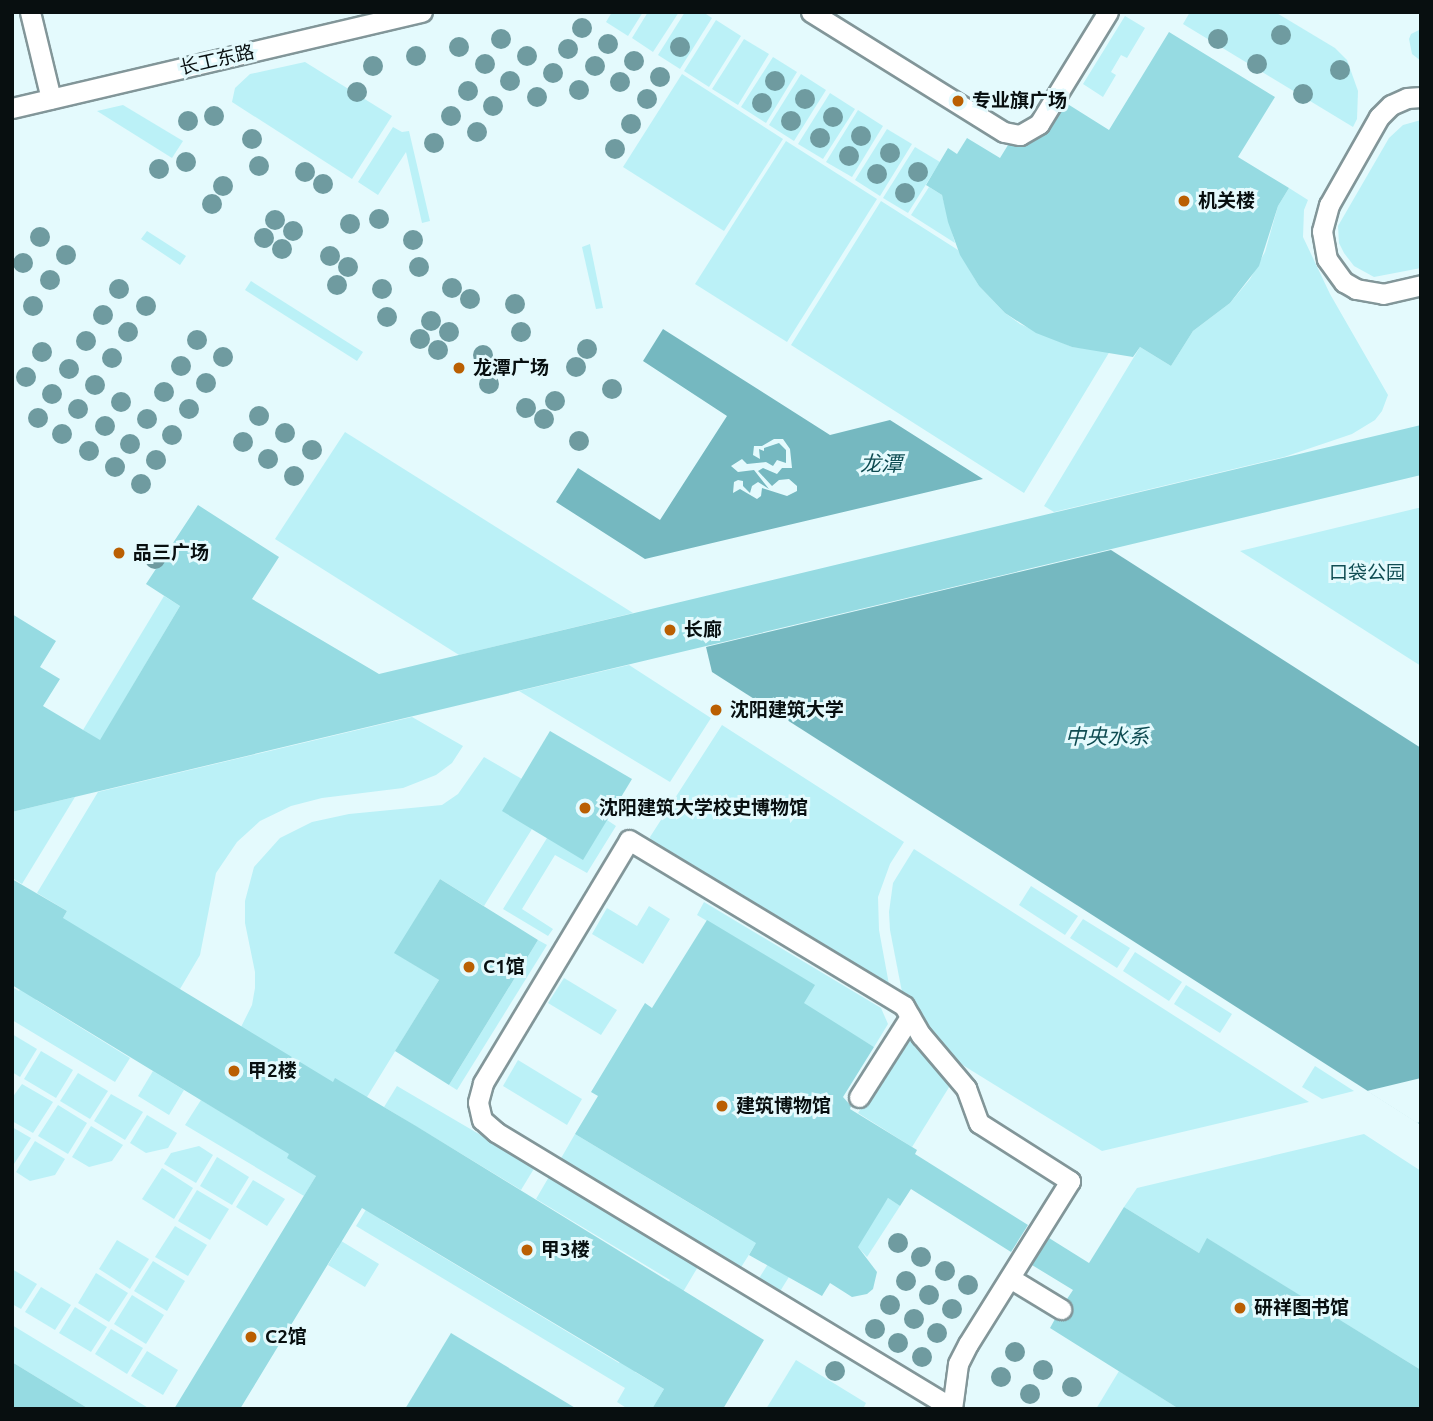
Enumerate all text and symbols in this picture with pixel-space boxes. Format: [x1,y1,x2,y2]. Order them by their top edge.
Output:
street label: 长工东路 [177,40,257,80]
place label: 专业旗广场 [972,90,1067,112]
marker: 专业旗广场 [950,93,966,109]
place label: 机关楼 [1198,190,1255,212]
marker: 机关楼 [1176,193,1192,209]
place label: 龙潭广场 [473,357,549,379]
marker: 龙潭广场 [451,360,467,376]
water label: 龙潭 [860,450,902,476]
place label: 品三广场 [133,542,209,564]
marker: 品三广场 [111,545,127,561]
park label: 口袋公园 [1329,562,1405,584]
place label: 长廊 [684,619,722,641]
marker: 长廊 [662,622,678,638]
place label: 沈阳建筑大学 [730,699,844,721]
marker: 沈阳建筑大学 [708,702,724,718]
water label: 中央水系 [1065,723,1149,749]
place label: 沈阳建筑大学校史博物馆 [599,797,808,819]
marker: 沈阳建筑大学校史博物馆 [577,800,593,816]
place label: C1馆 [483,956,525,978]
marker: C1馆 [461,959,477,975]
place label: 甲2楼 [248,1060,297,1082]
marker: 甲2楼 [226,1063,242,1079]
place label: 建筑博物馆 [736,1095,831,1117]
marker: 建筑博物馆 [714,1098,730,1114]
place label: 甲3楼 [541,1239,590,1261]
marker: 甲3楼 [519,1242,535,1258]
place label: 研祥图书馆 [1254,1297,1349,1319]
marker: 研祥图书馆 [1232,1300,1248,1316]
place label: C2馆 [265,1326,307,1348]
marker: C2馆 [243,1329,259,1345]

